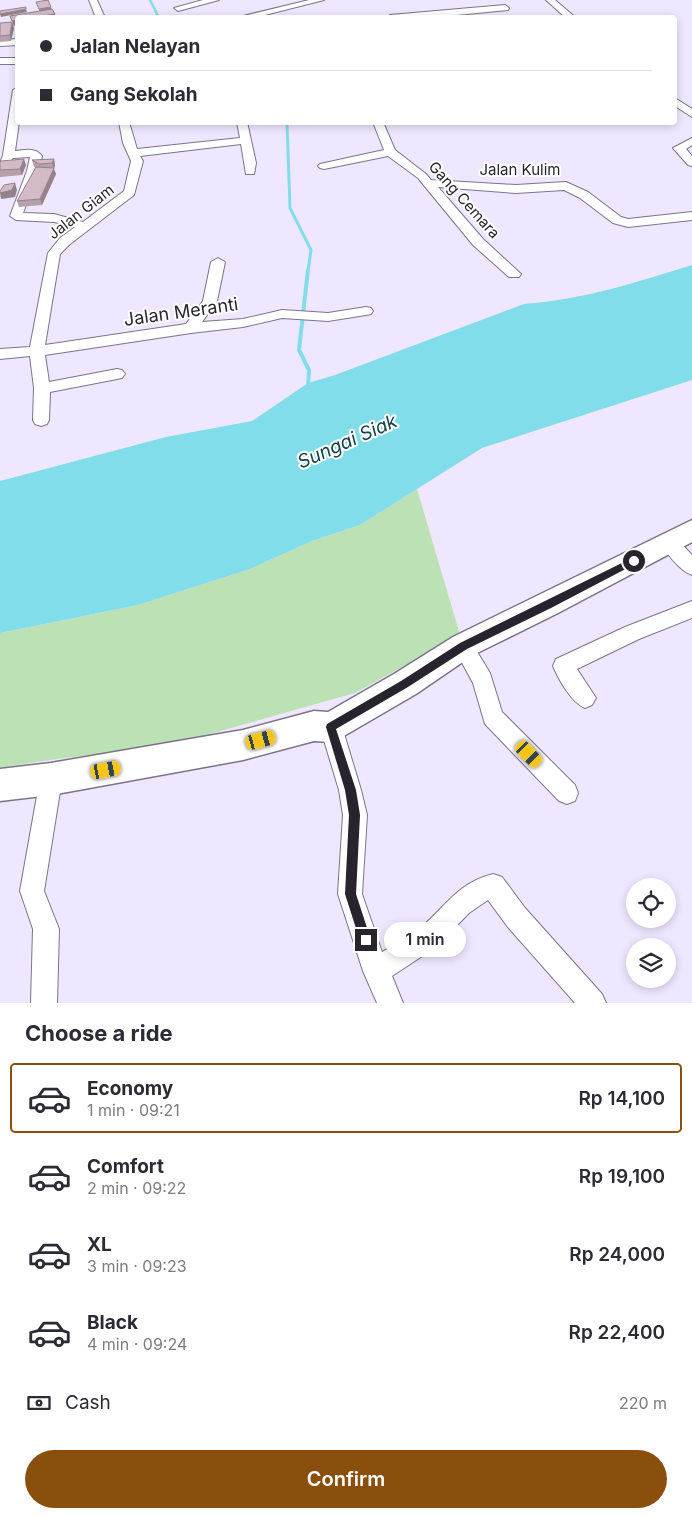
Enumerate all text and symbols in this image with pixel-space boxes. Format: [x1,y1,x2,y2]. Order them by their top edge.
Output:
text: Jalan Nelayan [70,35,200,58]
text: Gang Sekolah [70,83,198,106]
street label: Gang Cemara [425,157,504,242]
street label: Jalan Kulim [480,160,560,179]
street label: Jalan Giam [44,180,117,243]
street label: Jalan Meranti [122,293,239,330]
water label: Sungai Siak [294,409,401,474]
route start [623,550,645,572]
car [244,729,277,751]
car [513,738,544,770]
car [89,760,122,780]
map controls [626,878,676,988]
button: locate [626,878,676,928]
callout: 1 min [384,922,466,958]
route end [355,929,377,951]
text: 1 min [405,929,445,949]
button: layers [626,938,676,988]
text: Choose a ride [25,1020,173,1046]
icon: car [27,1076,72,1121]
text: Economy [87,1077,173,1100]
text: Rp 14,100 [578,1087,665,1110]
text: 1 min · 09:21 [87,1100,180,1120]
icon: car [27,1154,72,1199]
text: Comfort [87,1155,164,1178]
text: Rp 19,100 [579,1165,665,1188]
text: 2 min · 09:22 [87,1178,186,1198]
icon: car [27,1232,72,1277]
text: XL [87,1233,112,1256]
text: Rp 24,000 [569,1243,665,1266]
text: 3 min · 09:23 [87,1256,187,1276]
icon: car [27,1310,72,1355]
text: Black [87,1311,138,1334]
text: Rp 22,400 [569,1321,665,1344]
text: 4 min · 09:24 [87,1334,187,1354]
icon: cash [25,1389,53,1417]
text: Cash [65,1391,111,1414]
text: 220 m [619,1393,667,1413]
button: Confirm [25,1450,667,1508]

